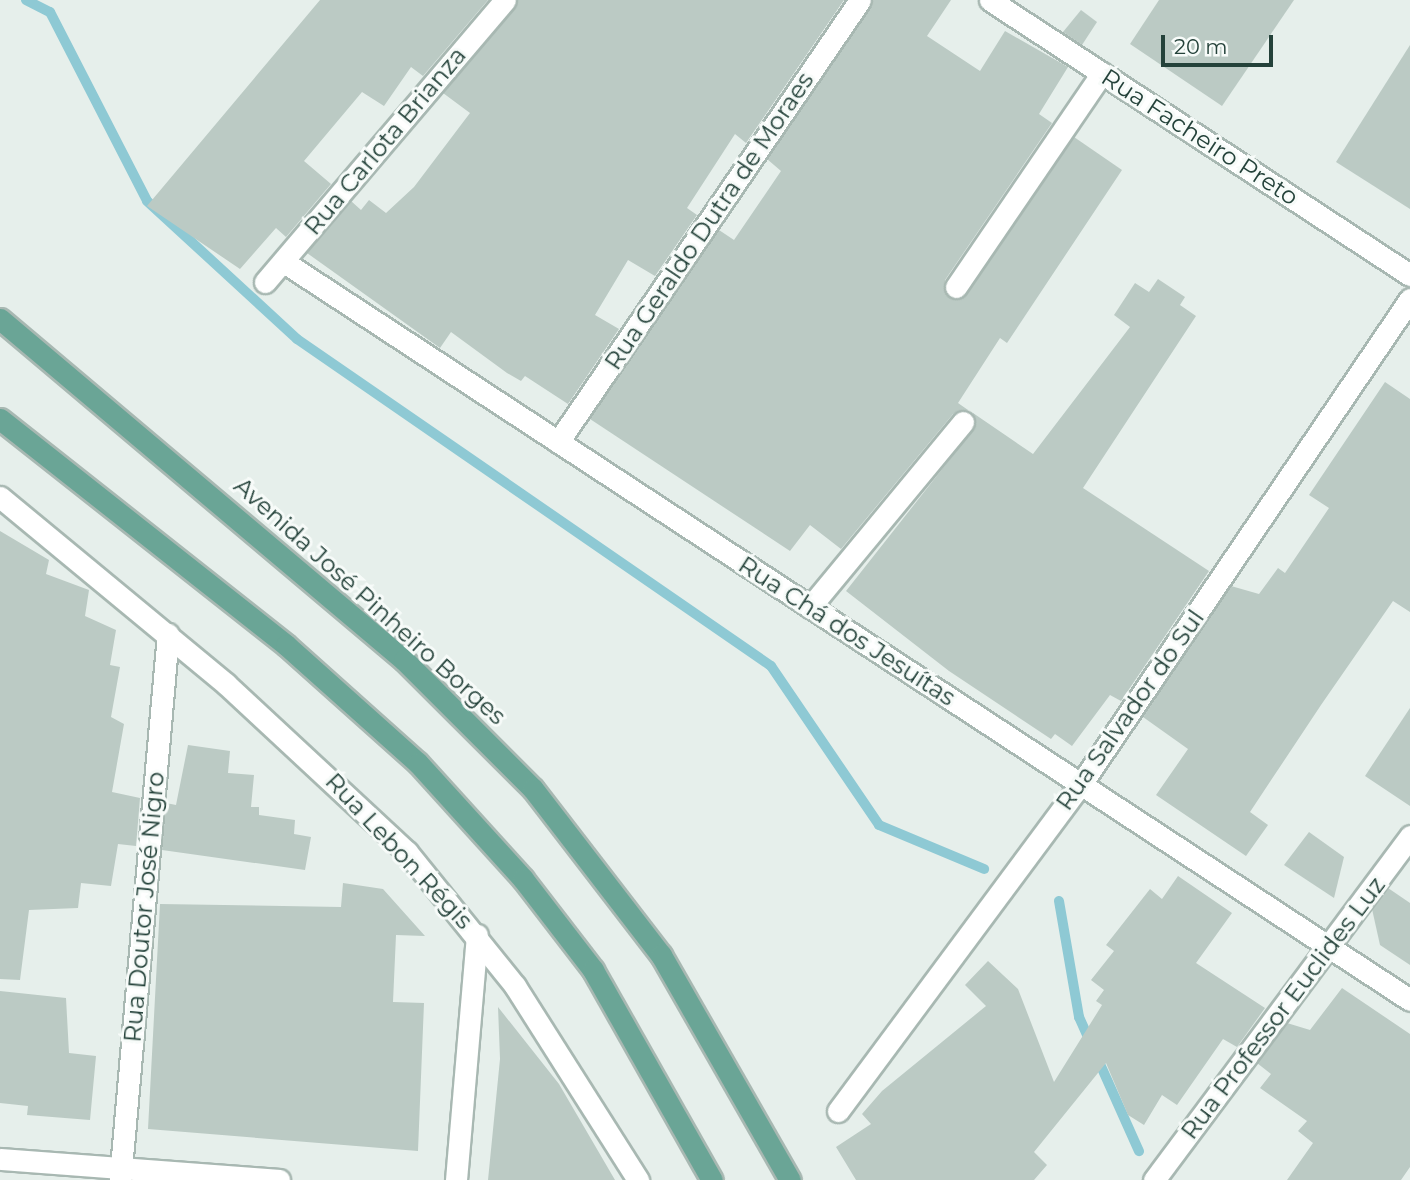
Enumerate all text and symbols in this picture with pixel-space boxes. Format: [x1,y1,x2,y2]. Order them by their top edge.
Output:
scale bar [1165,21,1277,65]
text: 20 m [1174,34,1228,59]
street label: Rua Carlota Brianza [298,41,472,241]
street label: Rua Facheiro Preto [1096,63,1304,211]
street label: Rua Geraldo Dutra de Moraes [598,67,820,375]
street label: Avenida José Pinheiro Borges [228,471,512,731]
street label: Rua Chá dos Jesuítas [733,550,961,712]
street label: Rua Salvador do Sul [1050,604,1210,816]
street label: Rua Lebon Régis [319,767,479,935]
street label: Rua Doutor José Nigro [118,771,170,1043]
street label: Rua Professor Euclides Luz [1175,871,1391,1145]

